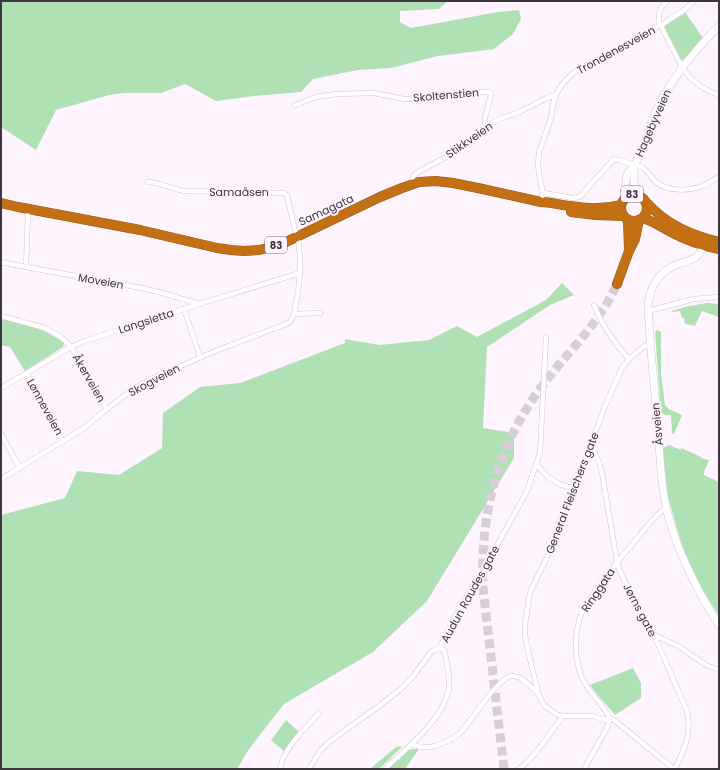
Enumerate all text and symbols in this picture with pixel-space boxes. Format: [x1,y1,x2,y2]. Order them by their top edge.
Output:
street label: Trondenesveien [574,22,658,78]
street label: Skoltenstien [412,84,480,106]
street label: Hagebyveien [631,87,675,159]
street label: Stikkveien [442,118,496,162]
street label: Samaåsen [209,184,269,200]
road number: 83 [621,186,643,202]
street label: Samagata [296,190,356,230]
road number: 83 [265,237,287,253]
street label: Moveien [77,269,125,293]
street label: Langsletta [116,305,176,337]
street label: Åkerveien [69,351,109,405]
street label: Skogveien [125,360,183,400]
street label: Lønneveien [23,376,67,438]
street label: Åsveien [647,402,667,446]
street label: General Fleischers gate [541,430,603,556]
street label: Audun Raudes gate [437,542,503,645]
street label: Ringgata [577,565,619,615]
street label: Jørns gate [619,580,661,640]

